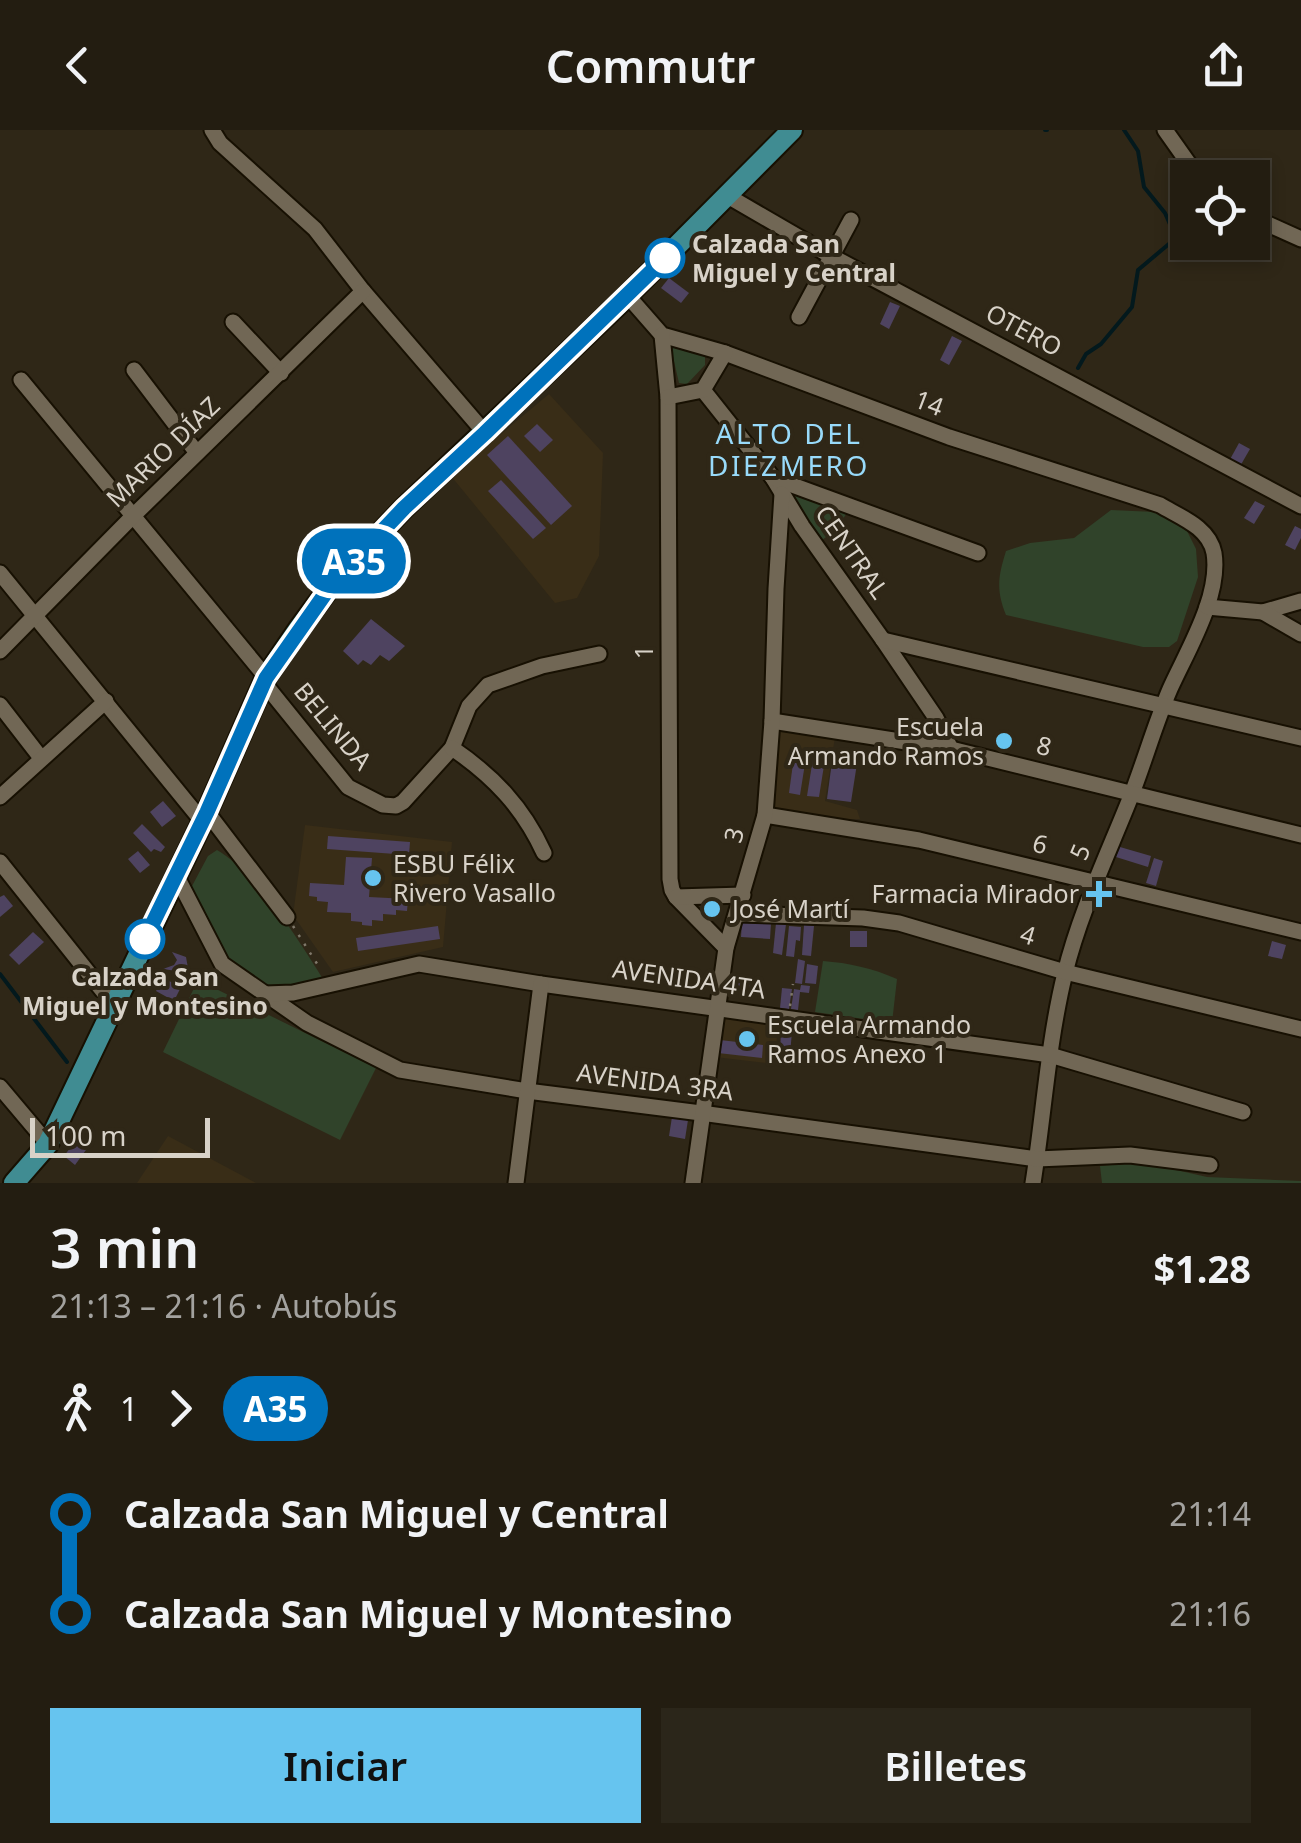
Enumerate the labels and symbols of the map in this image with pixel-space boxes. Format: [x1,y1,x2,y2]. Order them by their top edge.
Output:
place label: Calzada San Miguel y Central [692,226,896,289]
marker: Calzada San Miguel y Central [646,239,684,277]
street label: OTERO [980,295,1068,363]
street label: 14 [910,381,949,423]
street label: MARIO DÍAZ [98,388,227,514]
district label: ALTO DEL DIEZMERO [708,414,870,484]
street label: CENTRAL [808,498,897,605]
line badge: A35 [296,528,412,594]
street label: 1 [626,645,660,659]
street label: BELINDA [287,674,380,776]
place label: Escuela Armando Ramos [788,709,984,772]
street label: 8 [1033,727,1055,763]
marker: Escuela Armando Ramos [993,730,1015,752]
street label: 3 [715,823,751,846]
street label: 6 [1029,825,1051,861]
street label: 5 [1061,838,1098,865]
place label: ESBU Félix Rivero Vasallo [393,846,556,909]
marker: ESBU Félix Rivero Vasallo [362,867,384,889]
place label: Farmacia Mirador [871,876,1079,910]
marker: Farmacia Mirador [1088,883,1110,905]
place label: José Martí [730,891,850,925]
marker: José Martí [701,898,723,920]
street label: 4 [1016,916,1040,952]
marker: Calzada San Miguel y Montesino [126,920,164,958]
street label: AVENIDA 4TA [611,950,768,1006]
place label: Calzada San Miguel y Montesino [22,959,268,1022]
place label: Escuela Armando Ramos Anexo 1 [767,1007,971,1070]
marker: Escuela Armando Ramos Anexo 1 [736,1028,758,1050]
street label: AVENIDA 3RA [575,1055,735,1107]
scale bar [30,1113,210,1158]

